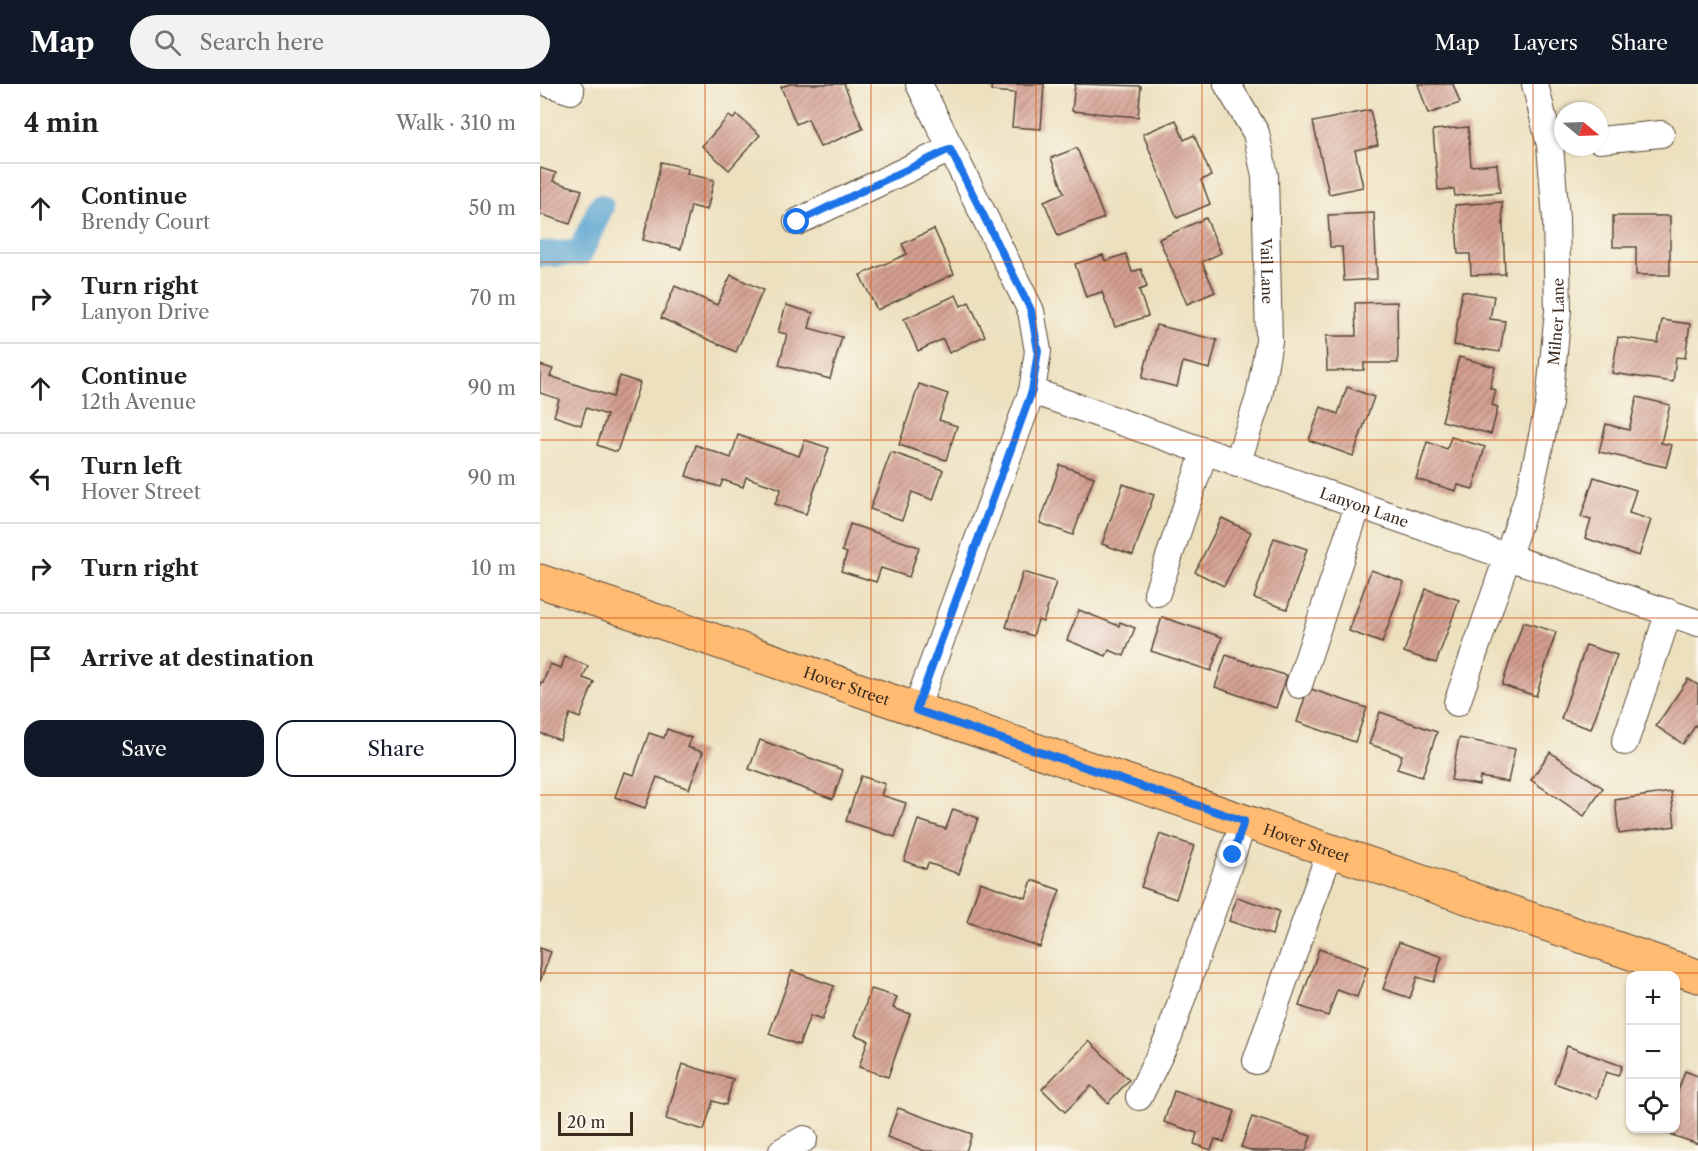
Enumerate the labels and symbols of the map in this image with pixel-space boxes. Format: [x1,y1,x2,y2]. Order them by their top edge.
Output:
north arrow [1554,102,1608,156]
route start [783,208,809,234]
street label: Vail Lane [1257,237,1278,304]
street label: Milner Lane [1543,278,1568,366]
street label: Lanyon Lane [1317,483,1411,531]
street label: Hover Street [801,662,893,709]
street label: Hover Street [1261,819,1353,866]
route end [1219,841,1245,867]
scale bar [558,1109,633,1136]

